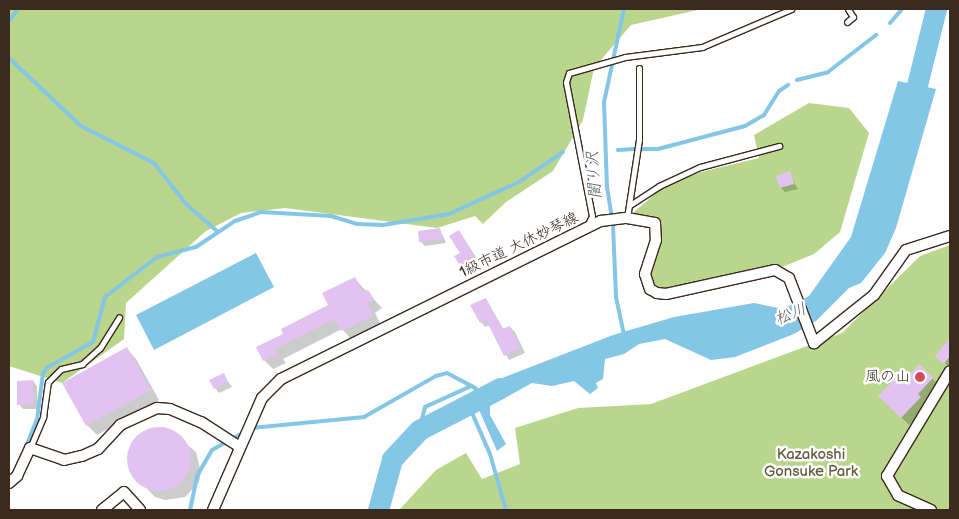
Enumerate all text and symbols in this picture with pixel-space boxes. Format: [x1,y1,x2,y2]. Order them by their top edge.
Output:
water label: 闇り沢 [584,150,606,200]
street label: 1級市道 大休妙琴線 [457,208,581,282]
water label: 松川 [773,300,809,330]
place label: 風の山 [865,368,910,386]
marker: 風の山 [914,371,926,383]
park label: Kazakoshi Gonsuke Park [764,445,858,480]

